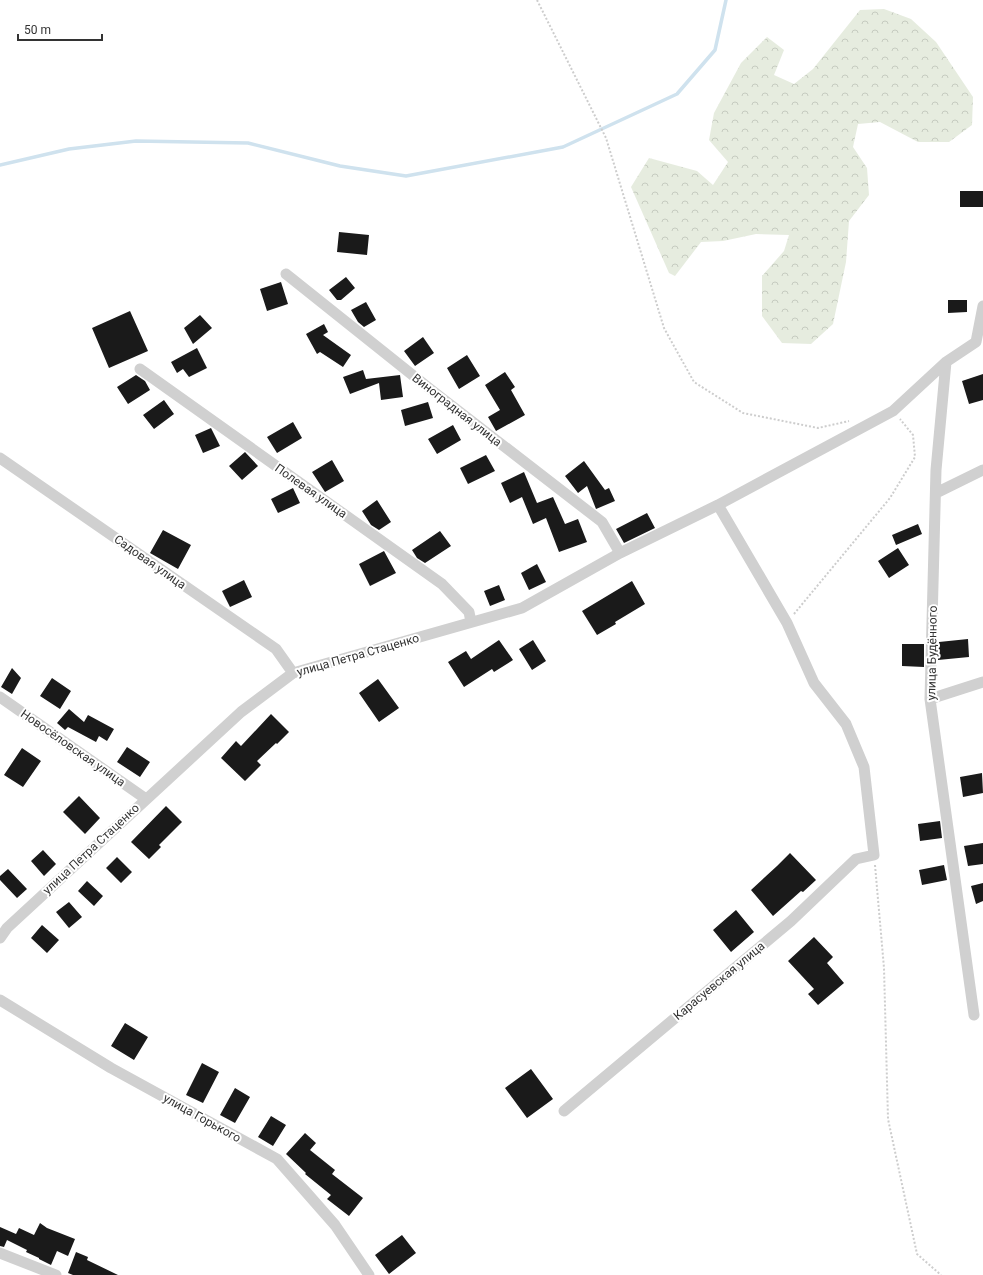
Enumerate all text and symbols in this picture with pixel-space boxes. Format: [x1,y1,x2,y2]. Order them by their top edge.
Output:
scale bar [18,16,102,42]
text: 50 m [24,23,51,37]
street label: Виноградная улица [409,371,505,449]
street label: Полевая улица [272,461,350,521]
street label: Садовая улица [111,532,189,592]
street label: улица Будённого [924,605,940,701]
street label: улица Петра Стаценко [295,631,421,679]
street label: Новосёловская улица [18,707,128,789]
street label: улица Петра Стаценко [40,801,142,897]
street label: Карасуевская улица [671,939,767,1023]
street label: улица Горького [161,1091,243,1145]

